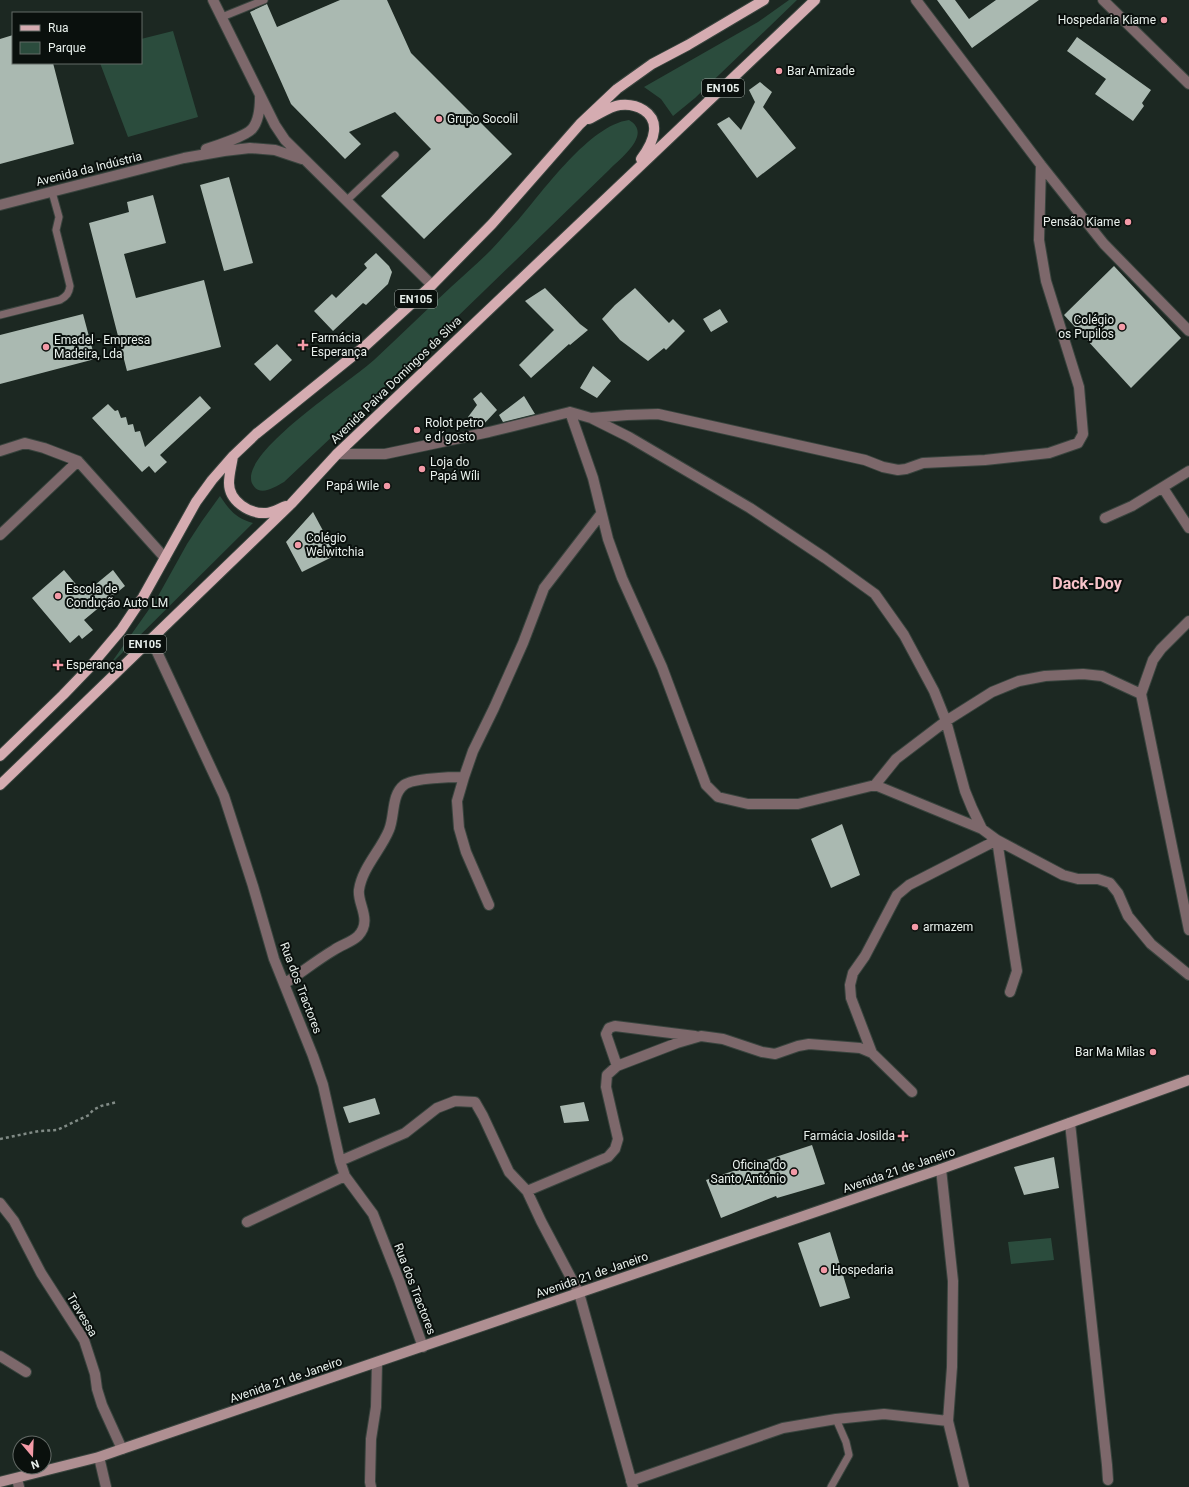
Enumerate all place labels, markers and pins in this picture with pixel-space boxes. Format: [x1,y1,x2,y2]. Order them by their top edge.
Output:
place label: Hospedaria Kiame [1058,13,1156,27]
marker: Hospedaria Kiame [1159,15,1169,25]
place label: Bar Amizade [787,64,855,78]
marker: Bar Amizade [774,66,784,76]
place label: Grupo Socolil [447,112,518,126]
marker: Grupo Socolil [434,114,444,124]
place label: Pensão Kiame [1043,215,1120,229]
marker: Pensão Kiame [1123,217,1133,227]
place label: Colégio os Pupilos [1058,313,1114,341]
marker: Colégio os Pupilos [1117,322,1127,332]
place label: Farmácia Esperança [311,331,367,359]
place label: Emadel - Empresa Madeira, Lda [54,333,150,361]
marker: Farmácia Esperança [298,340,308,350]
marker: Emadel - Empresa Madeira, Lda [41,342,51,352]
place label: Rolot petro e d´gosto [425,416,484,444]
marker: Rolot petro e d´gosto [412,425,422,435]
place label: Loja do Papá Wíli [430,455,480,483]
marker: Loja do Papá Wíli [417,464,427,474]
place label: Papá Wile [326,479,379,493]
marker: Papá Wile [382,481,392,491]
place label: Colégio Welwitchia [306,531,364,559]
marker: Colégio Welwitchia [293,540,303,550]
place label: Escola de Condução Auto LM [66,582,168,610]
marker: Escola de Condução Auto LM [53,591,63,601]
place label: Esperança [66,658,122,672]
marker: Esperança [53,660,63,670]
place label: armazem [923,920,973,934]
marker: armazem [910,922,920,932]
place label: Bar Ma Milas [1075,1045,1145,1059]
marker: Bar Ma Milas [1148,1047,1158,1057]
place label: Farmácia Josilda [803,1129,895,1143]
marker: Farmácia Josilda [898,1131,908,1141]
place label: Oficina do Santo António [711,1158,786,1186]
marker: Oficina do Santo António [789,1167,799,1177]
place label: Hospedaria [832,1263,894,1277]
marker: Hospedaria [819,1265,829,1275]

